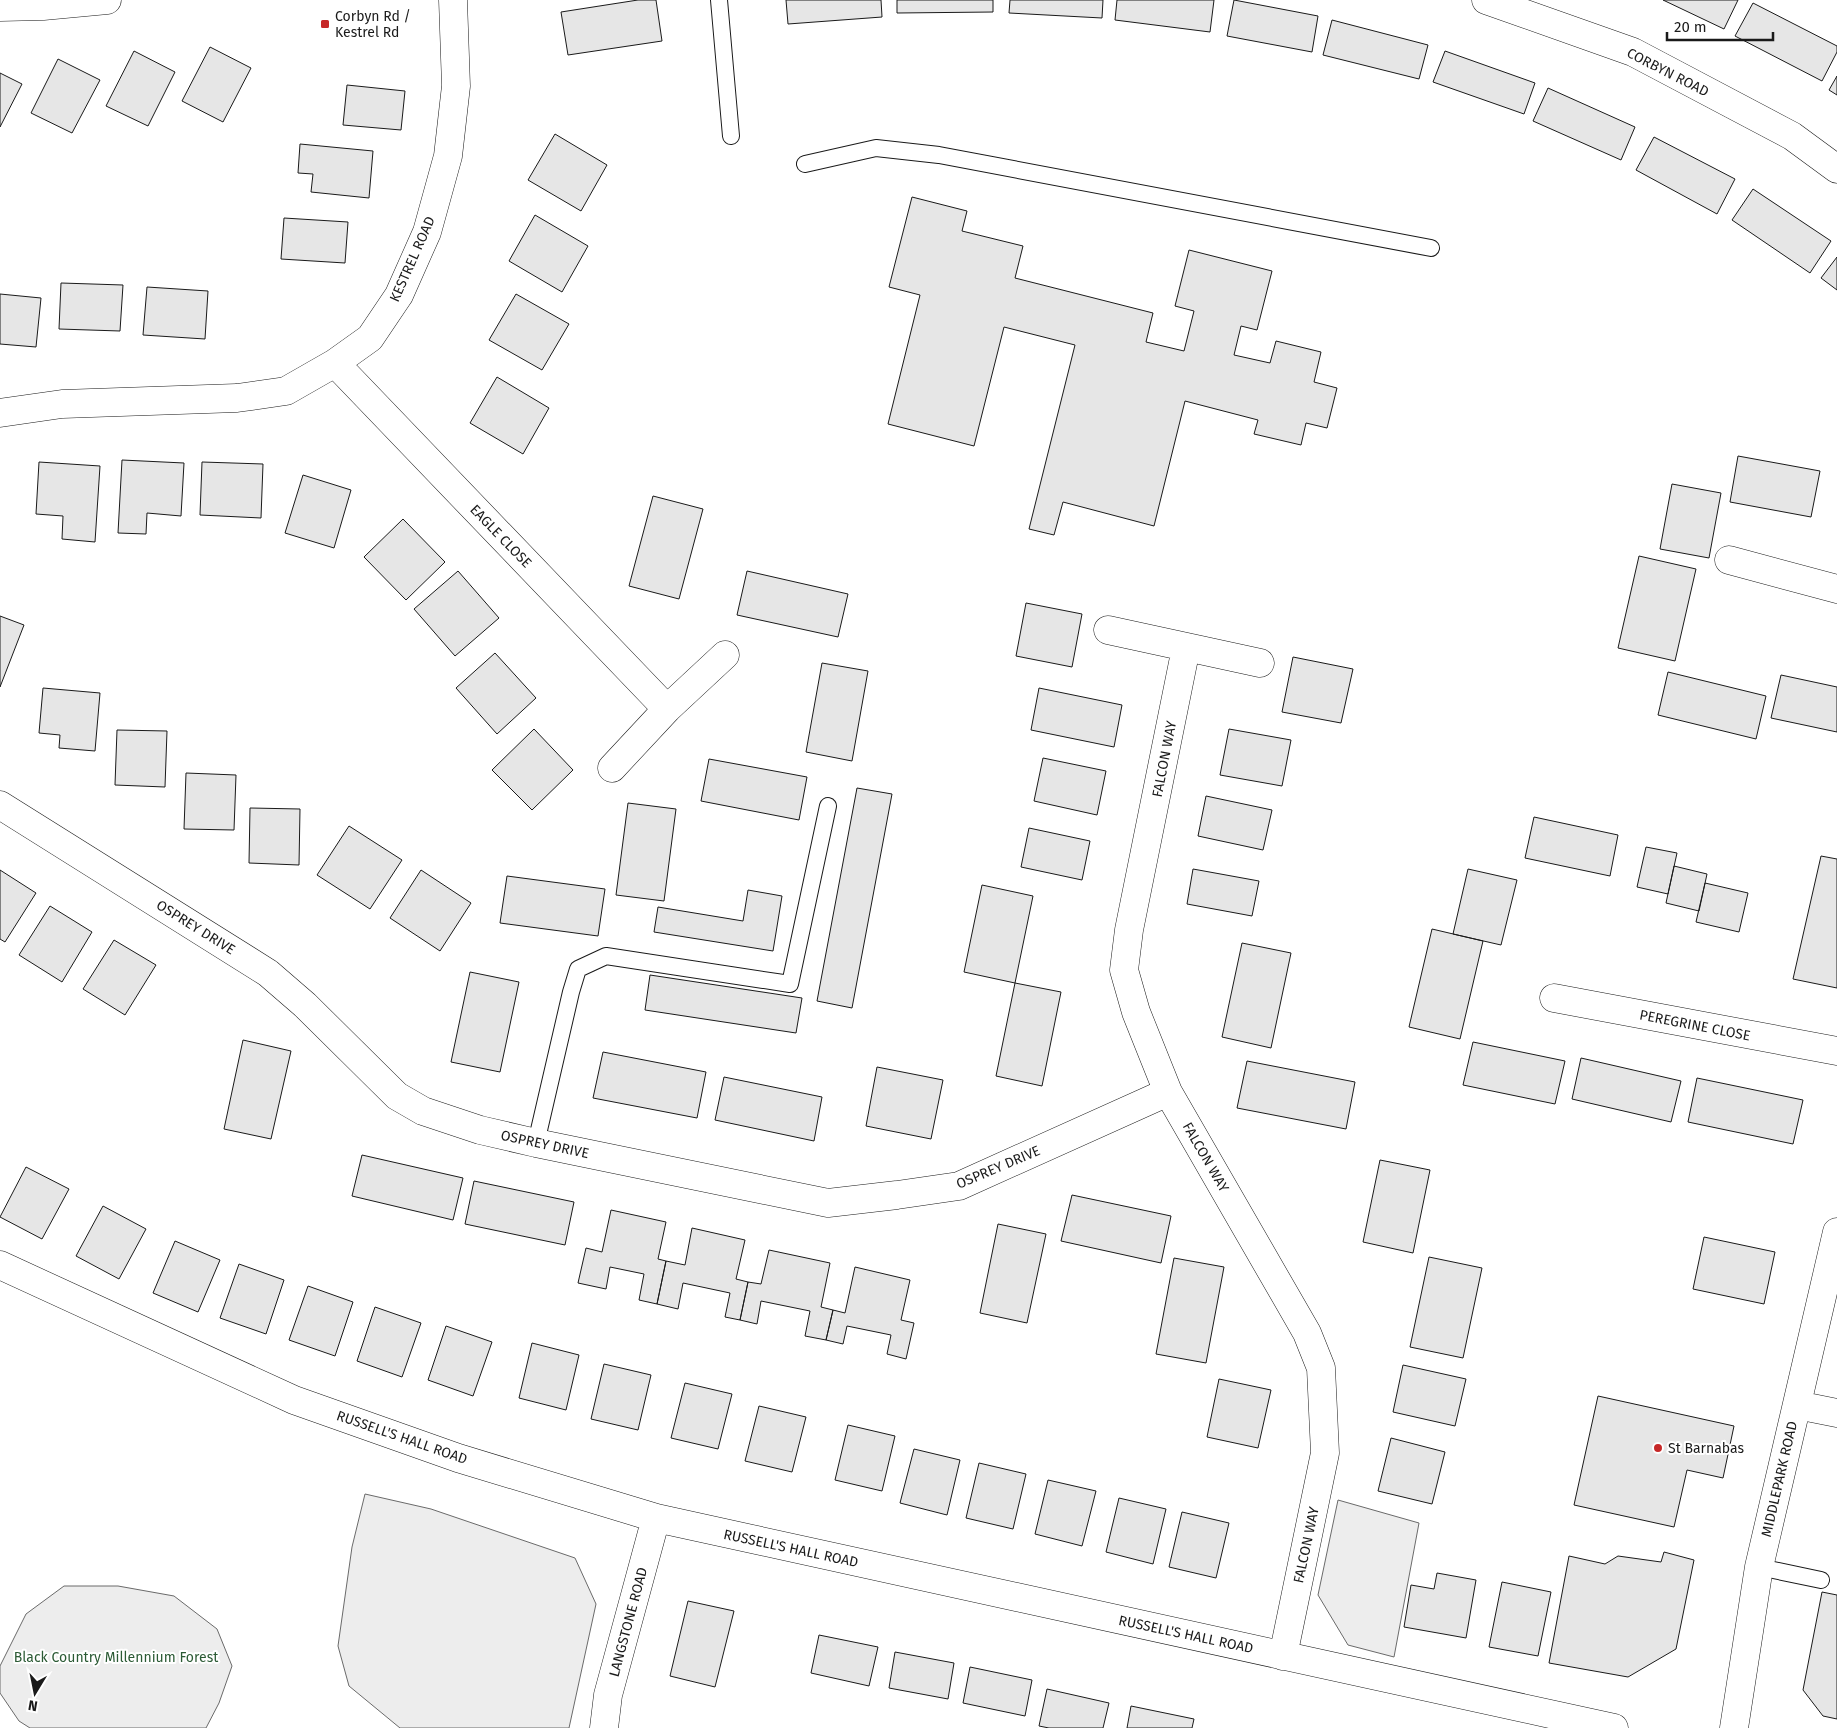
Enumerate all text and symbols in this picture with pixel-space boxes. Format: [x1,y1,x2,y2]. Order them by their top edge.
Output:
place label: Corbyn Rd / Kestrel Rd [335,8,411,41]
scale bar [1667,10,1773,42]
marker: Corbyn Rd / Kestrel Rd [319,18,331,30]
text: 20 m [1674,18,1707,36]
street label: CORBYN ROAD [1624,44,1712,100]
street label: KESTREL ROAD [386,214,439,305]
street label: EAGLE CLOSE [466,501,535,572]
street label: FALCON WAY [1149,719,1180,799]
street label: OSPREY DRIVE [153,896,238,958]
street label: PEREGRINE CLOSE [1638,1006,1752,1045]
street label: FALCON WAY [1179,1119,1232,1195]
street label: OSPREY DRIVE [499,1127,591,1162]
street label: OSPREY DRIVE [954,1142,1043,1193]
street label: RUSSELL'S HALL ROAD [334,1407,469,1468]
street label: MIDDLEPARK ROAD [1758,1420,1801,1539]
place label: St Barnabas [1668,1440,1744,1457]
marker: St Barnabas [1652,1442,1664,1454]
street label: FALCON WAY [1290,1505,1323,1585]
street label: RUSSELL'S HALL ROAD [722,1526,860,1571]
street label: LANGSTONE ROAD [606,1565,651,1679]
street label: RUSSELL'S HALL ROAD [1117,1612,1255,1657]
park label: Black Country Millennium Forest [14,1649,219,1666]
north arrow [10,1668,60,1718]
text: N [27,1696,39,1714]

